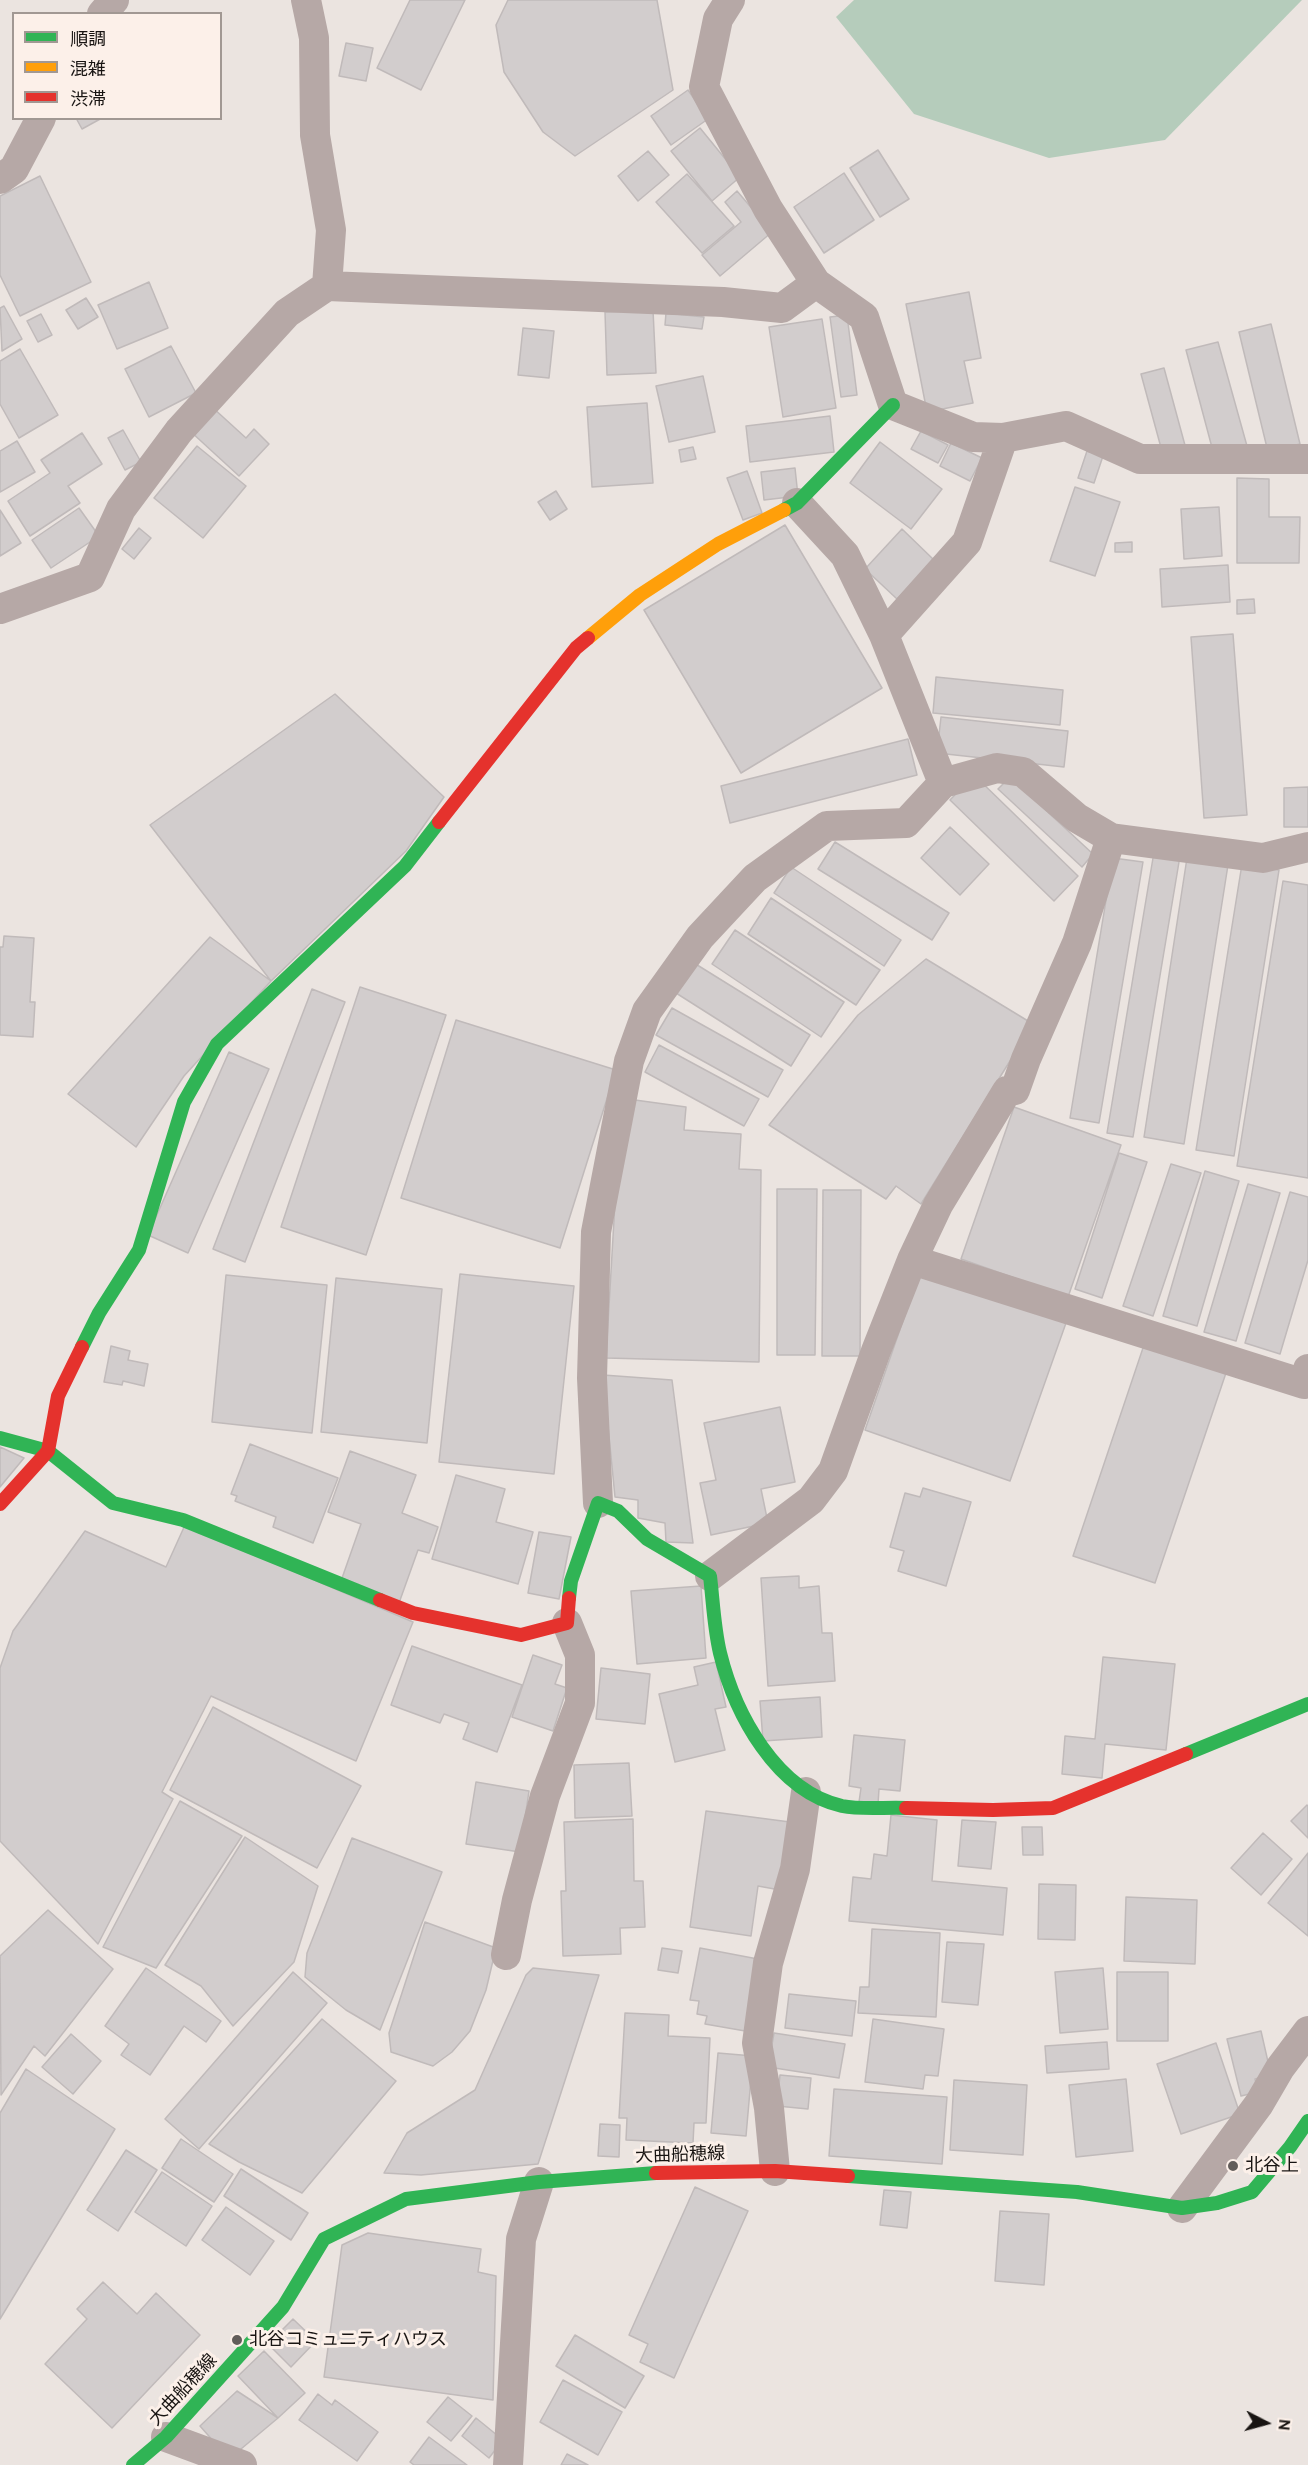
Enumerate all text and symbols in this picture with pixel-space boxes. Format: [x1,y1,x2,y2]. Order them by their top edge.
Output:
legend [12,12,222,120]
text: 順調 [70,28,106,50]
text: 混雑 [70,58,106,80]
text: 渋滞 [70,88,106,110]
street label: 大曲船穂線 [635,2143,725,2167]
place label: 北谷上 [1245,2155,1299,2177]
marker: 北谷上 [1226,2159,1240,2173]
place label: 北谷コミュニティハウス [249,2329,447,2351]
marker: 北谷コミュニティハウス [230,2333,244,2347]
street label: 大曲船穂線 [144,2350,222,2430]
north arrow [1236,2393,1296,2453]
text: N [1274,2418,1294,2432]

